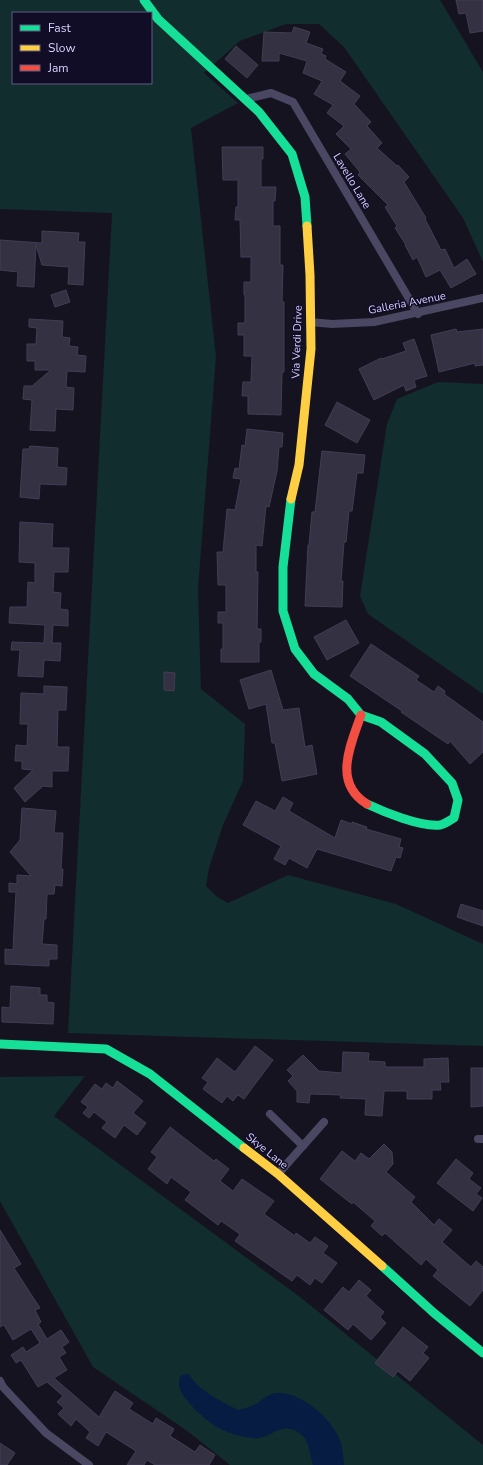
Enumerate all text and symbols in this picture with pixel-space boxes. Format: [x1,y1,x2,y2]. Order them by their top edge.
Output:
legend [12,12,152,84]
text: Fast [48,20,71,36]
text: Slow [48,40,76,56]
text: Jam [47,60,69,76]
street label: Lavello Lane [329,150,375,212]
street label: Galleria Avenue [367,288,447,318]
street label: Via Verdi Drive [288,305,306,380]
street label: Skye Lane [243,1129,291,1173]

